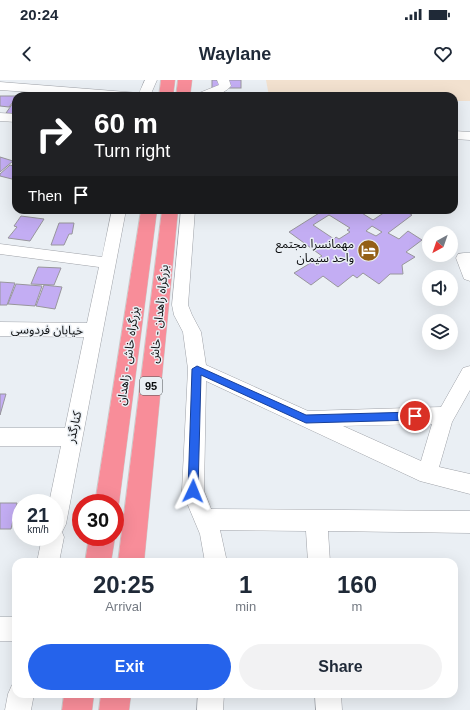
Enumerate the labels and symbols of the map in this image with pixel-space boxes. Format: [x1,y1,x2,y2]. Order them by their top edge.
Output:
north arrow [422,226,458,262]
place label: مهمانسرا مجتمع واحد سیمان [275,237,354,265]
hotel icon: مهمانسرا مجتمع واحد سیمان [356,238,382,264]
street label: بزرگراه زاهدان - خاش [147,264,171,364]
street label: بزرگراه خاش - زاهدان [114,306,142,406]
street label: خیابان فردوسی [11,322,83,338]
road number: 95 [140,377,162,395]
pin [398,399,432,433]
street label: کنارگذر [64,409,84,445]
position arrow [172,470,214,512]
speed limit sign: 30 [72,494,124,546]

